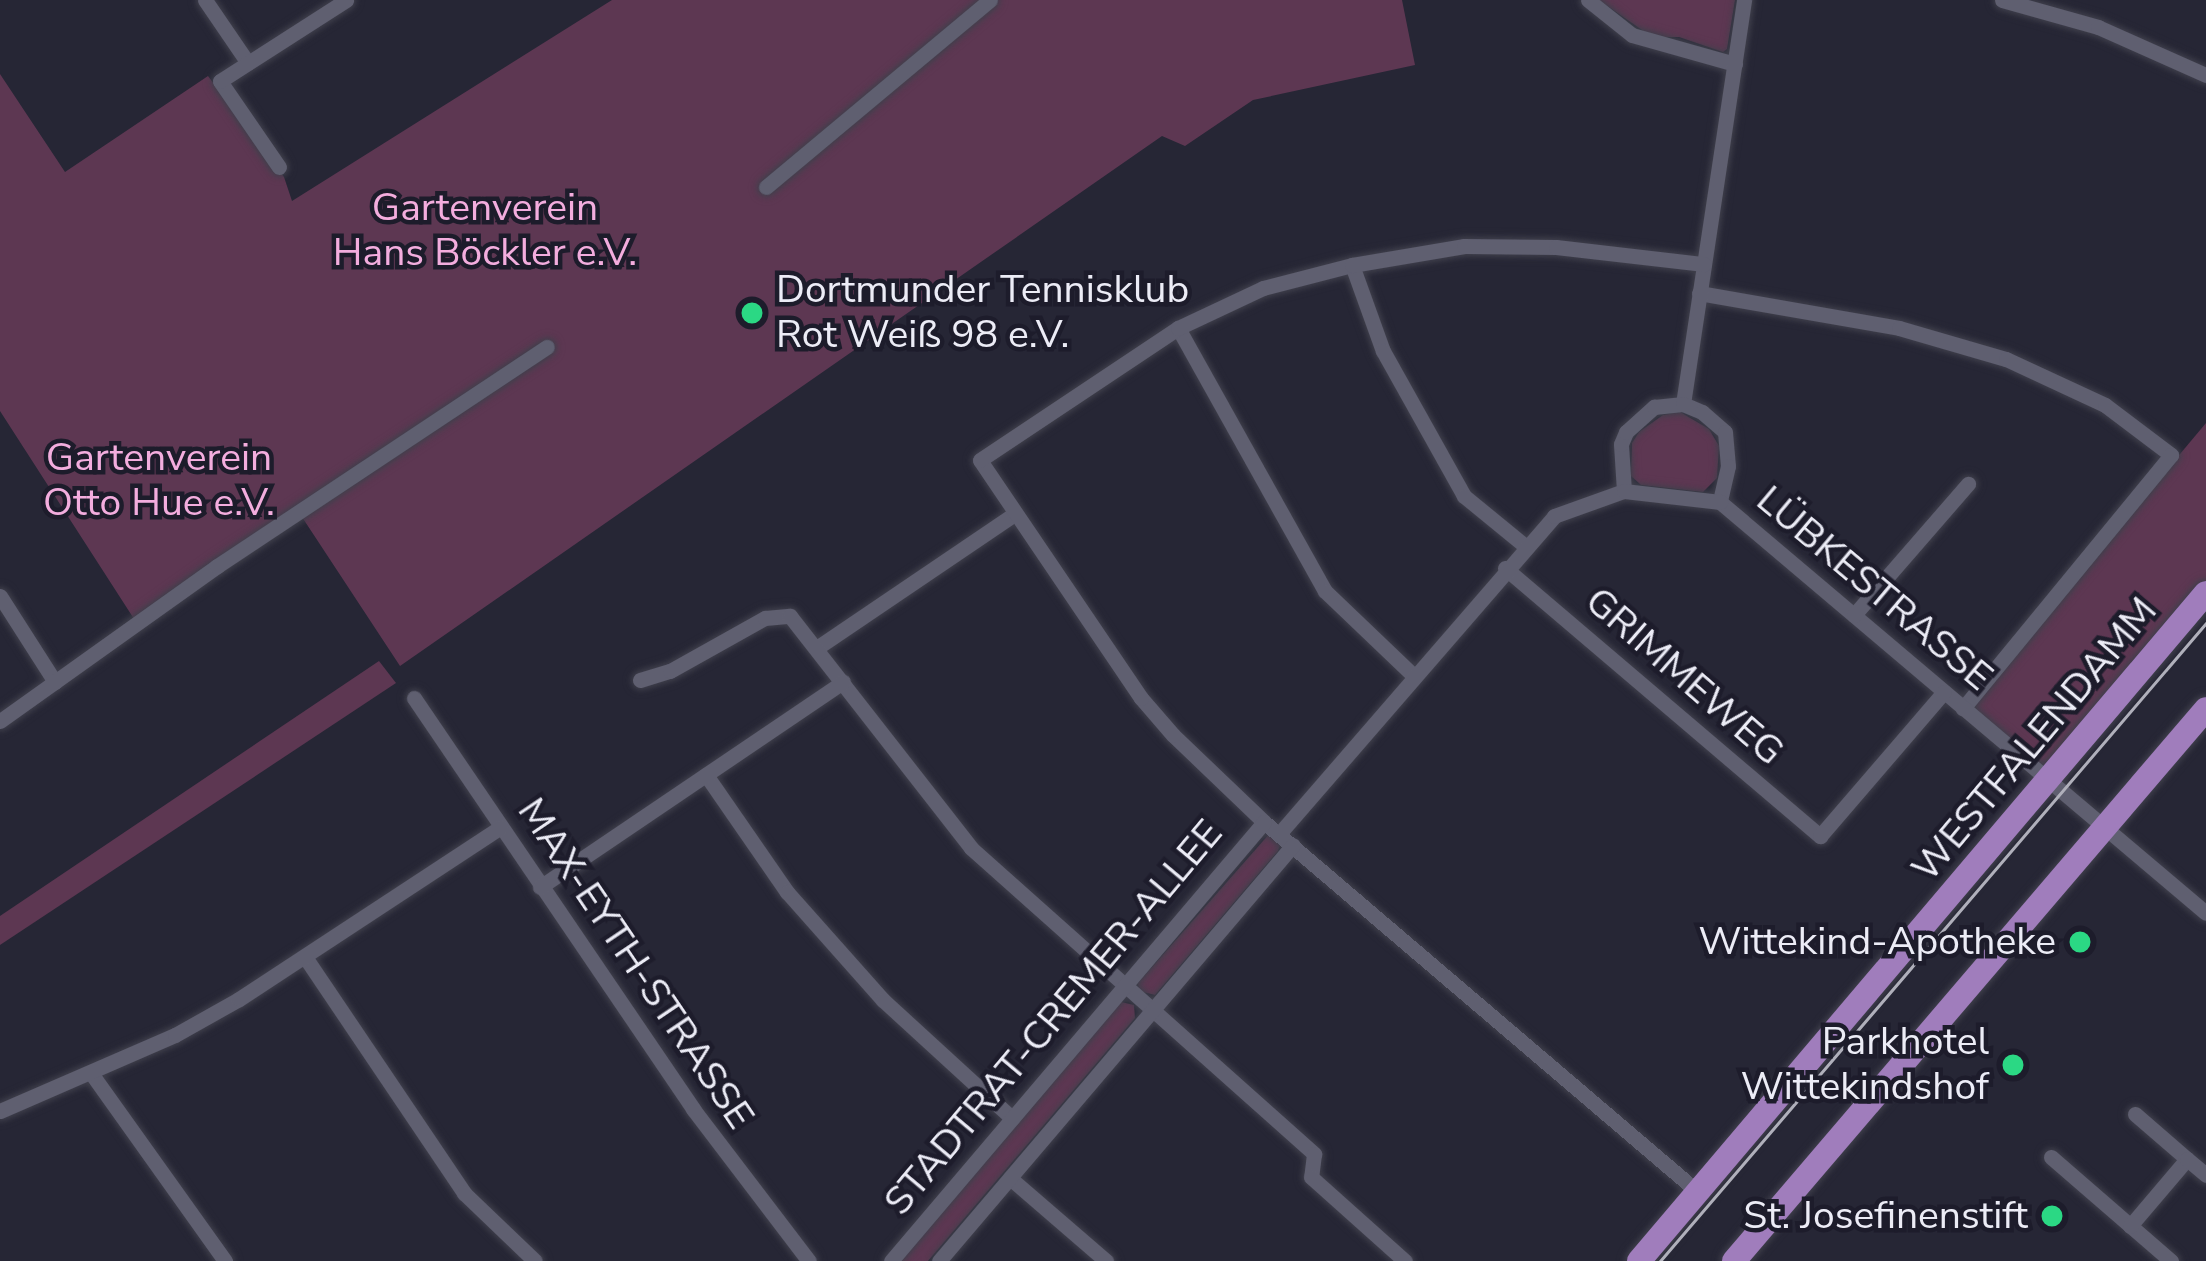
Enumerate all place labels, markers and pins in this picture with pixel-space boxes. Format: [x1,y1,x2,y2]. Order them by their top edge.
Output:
place label: Dortmunder Tennisklub Rot Weiß 98 e.V. [776,268,1189,359]
marker: Dortmunder Tennisklub Rot Weiß 98 e.V. [739,300,765,326]
place label: Wittekind-Apotheke [1698,919,2056,965]
marker: Wittekind-Apotheke [2067,929,2093,955]
place label: Parkhotel Wittekindshof [1741,1020,1989,1111]
marker: Parkhotel Wittekindshof [2000,1052,2026,1078]
place label: St. Josefinenstift [1743,1193,2028,1239]
marker: St. Josefinenstift [2039,1203,2065,1229]

